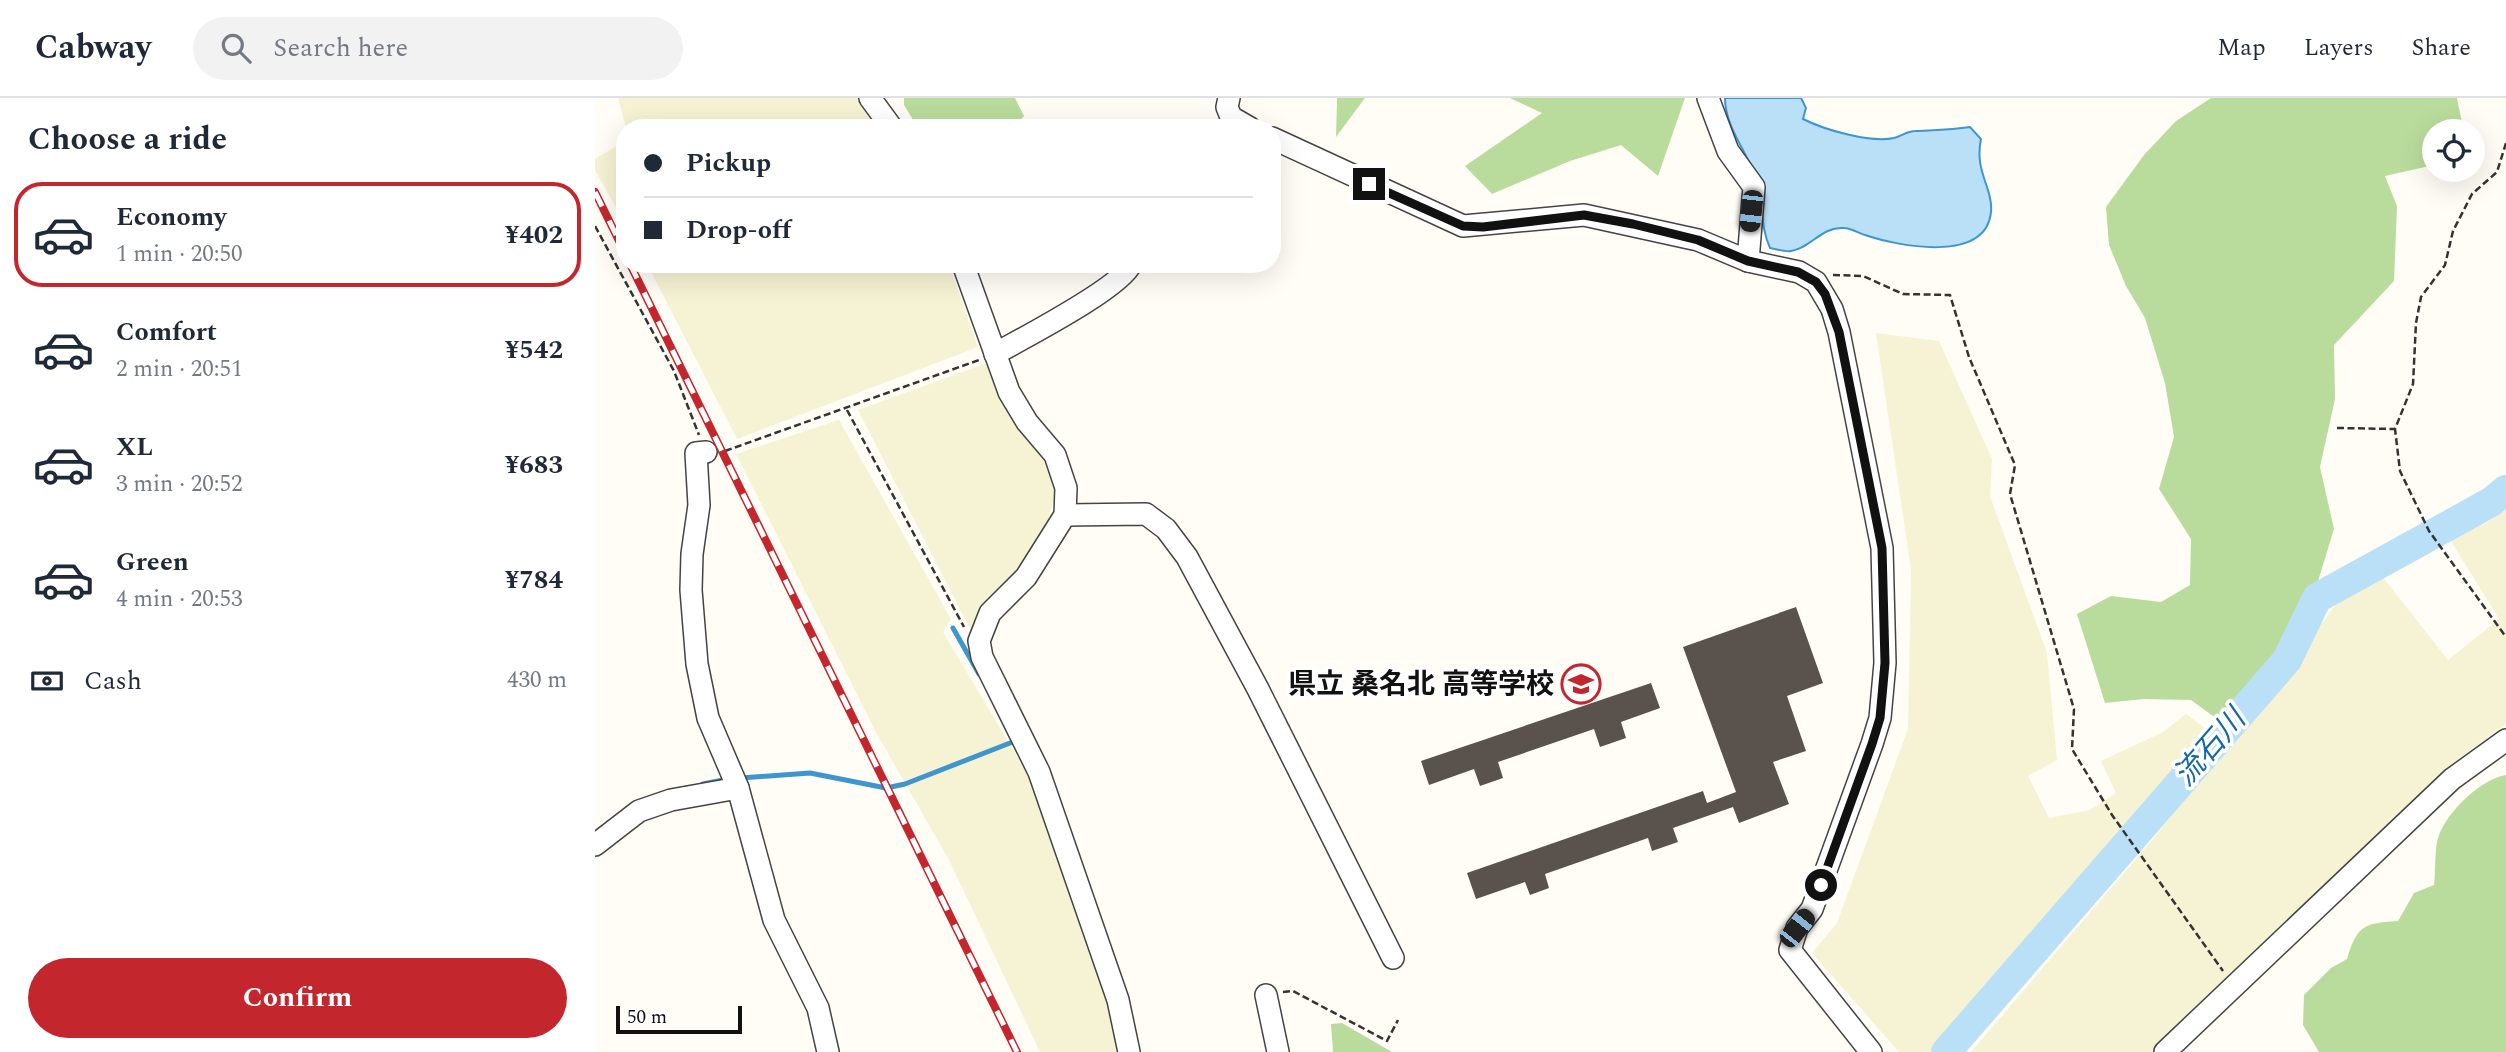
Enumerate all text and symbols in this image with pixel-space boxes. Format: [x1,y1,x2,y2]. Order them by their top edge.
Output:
search box [193,17,683,80]
text: Cabway [35,23,151,73]
text: Search here [273,28,408,68]
icon: search [217,29,255,67]
text: Map [2217,30,2266,66]
text: Layers [2304,30,2374,66]
text: Share [2412,30,2471,66]
text: Choose a ride [28,115,227,164]
map controls [2422,119,2485,182]
button: locate [2422,119,2485,182]
text: Pickup [686,143,771,183]
route end [1353,168,1385,200]
car [1739,189,1764,233]
text: Economy [116,197,226,237]
icon: car [32,203,95,266]
text: Drop-off [686,210,791,250]
text: ¥402 [505,215,563,255]
text: 1 min · 20:50 [116,237,243,272]
text: Comfort [116,312,217,352]
icon: car [32,318,95,381]
text: ¥542 [505,330,563,370]
text: 2 min · 20:51 [116,352,243,387]
text: XL [116,427,153,467]
icon: car [32,433,95,496]
text: ¥683 [505,445,563,485]
text: 3 min · 20:52 [116,467,243,502]
text: Green [116,542,189,582]
icon: car [32,548,95,611]
text: ¥784 [505,560,563,600]
text: 4 min · 20:53 [116,582,243,617]
text: Cash [84,661,142,701]
icon: cash [28,662,66,700]
text: 430 m [507,663,567,698]
place label: 県立 桑名北 高等学校 [1288,663,1554,706]
school or university icon: 県立 桑名北 高等学校 [1560,663,1602,705]
water label: 流石川 [2163,697,2259,797]
route start [1805,869,1837,901]
car [1776,905,1819,951]
button: Confirm [28,958,567,1038]
scale bar [616,1003,742,1035]
text: 50 m [627,1003,667,1032]

